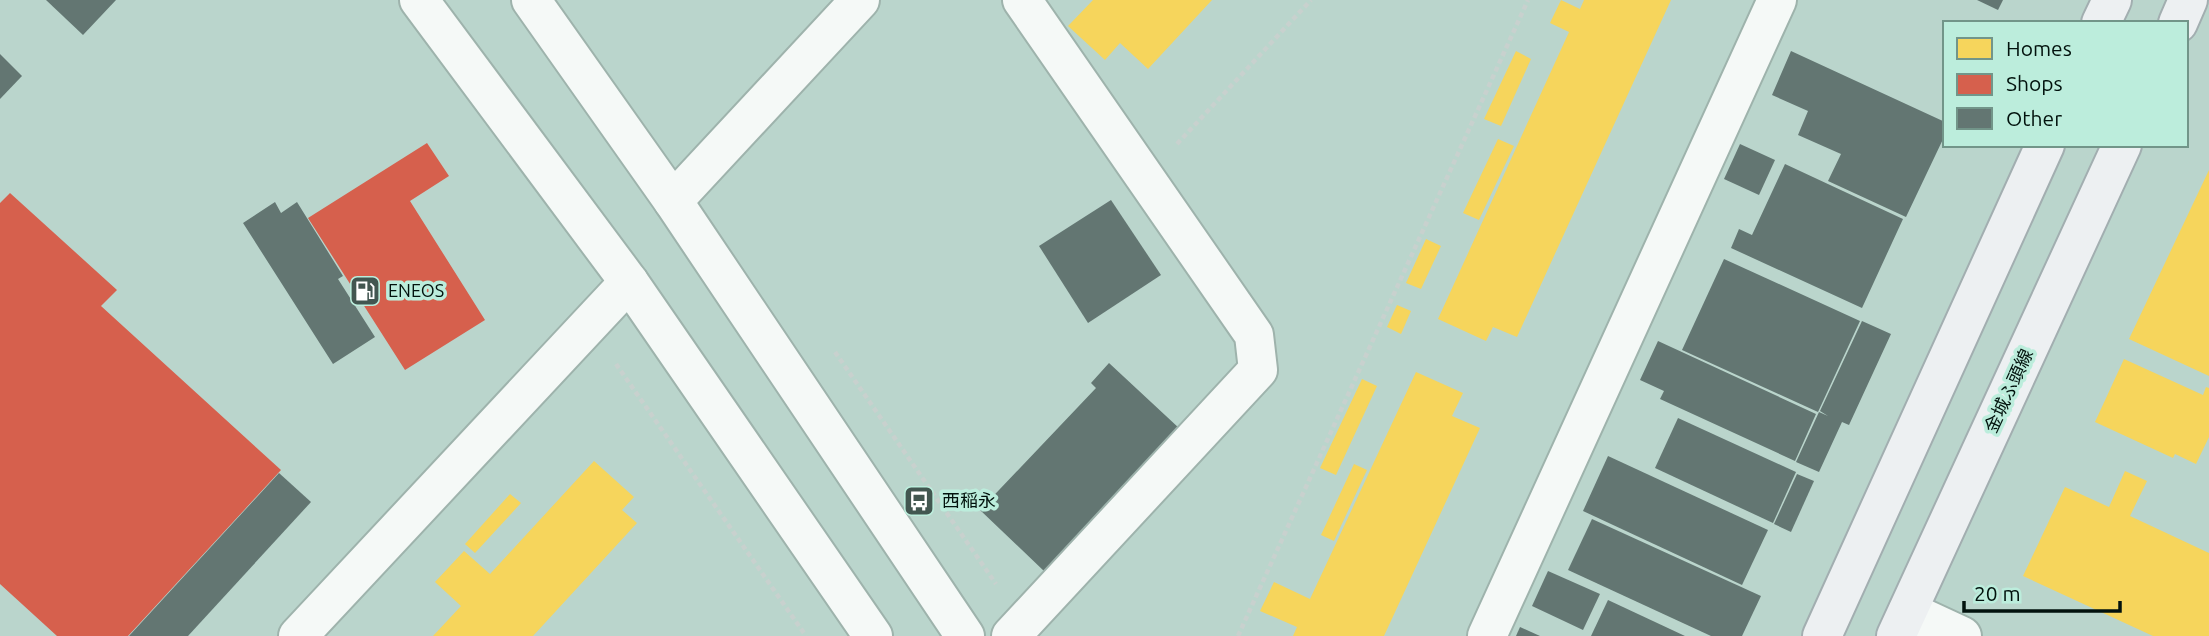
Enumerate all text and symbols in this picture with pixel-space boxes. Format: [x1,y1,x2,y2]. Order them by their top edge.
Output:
legend [1943,21,2188,147]
text: Homes [2006,36,2072,60]
text: Shops [2006,71,2063,95]
text: Other [2006,106,2062,130]
fuel station icon: ENEOS [348,274,382,308]
place label: ENEOS [388,280,444,300]
street label: 金城ふ頭線 [1980,346,2036,436]
bus stop icon: 西稲永 [902,484,936,518]
place label: 西稲永 [942,490,996,510]
scale bar [1964,570,2120,614]
text: 20 m [1974,581,2021,605]

